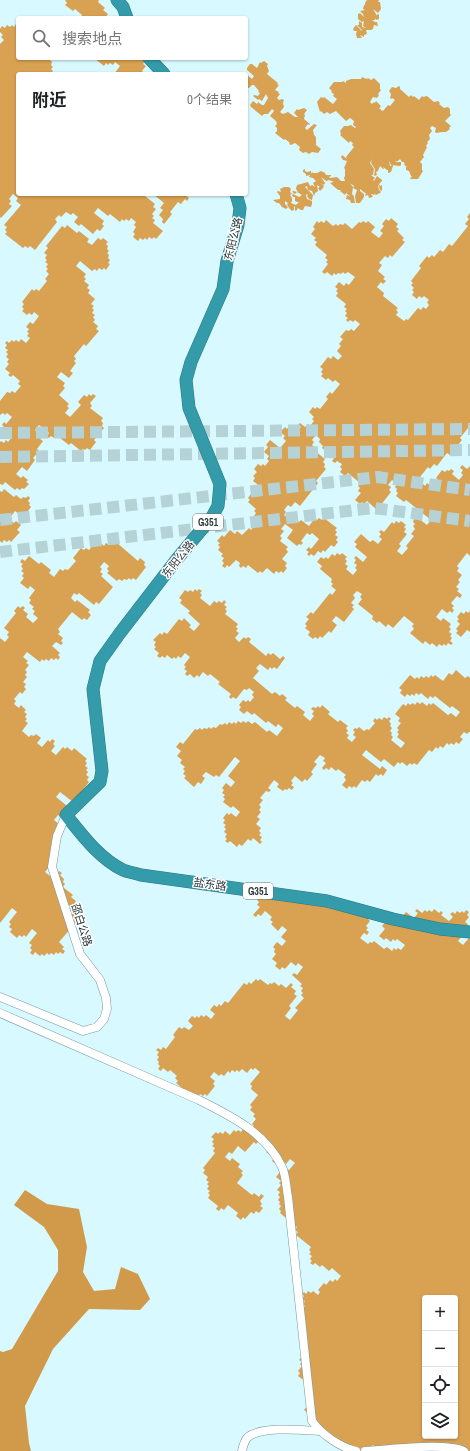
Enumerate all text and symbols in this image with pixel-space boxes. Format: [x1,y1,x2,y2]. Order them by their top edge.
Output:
search box [16,16,248,60]
icon: search [30,27,52,49]
text: 搜索地点 [62,28,122,49]
text: 附近 [32,88,66,111]
text: 0个结果 [187,91,232,108]
street label: 东阳公路 [221,216,245,262]
road number: G351 [193,514,223,530]
street label: 东阳公路 [159,537,197,581]
street label: 盐东路 [193,875,227,893]
road number: G351 [243,883,273,899]
street label: 邵白公路 [69,902,95,948]
map controls [422,1295,458,1439]
button: + [422,1295,458,1331]
button: − [422,1331,458,1367]
button: locate [422,1367,458,1403]
button: layers [422,1403,458,1439]

